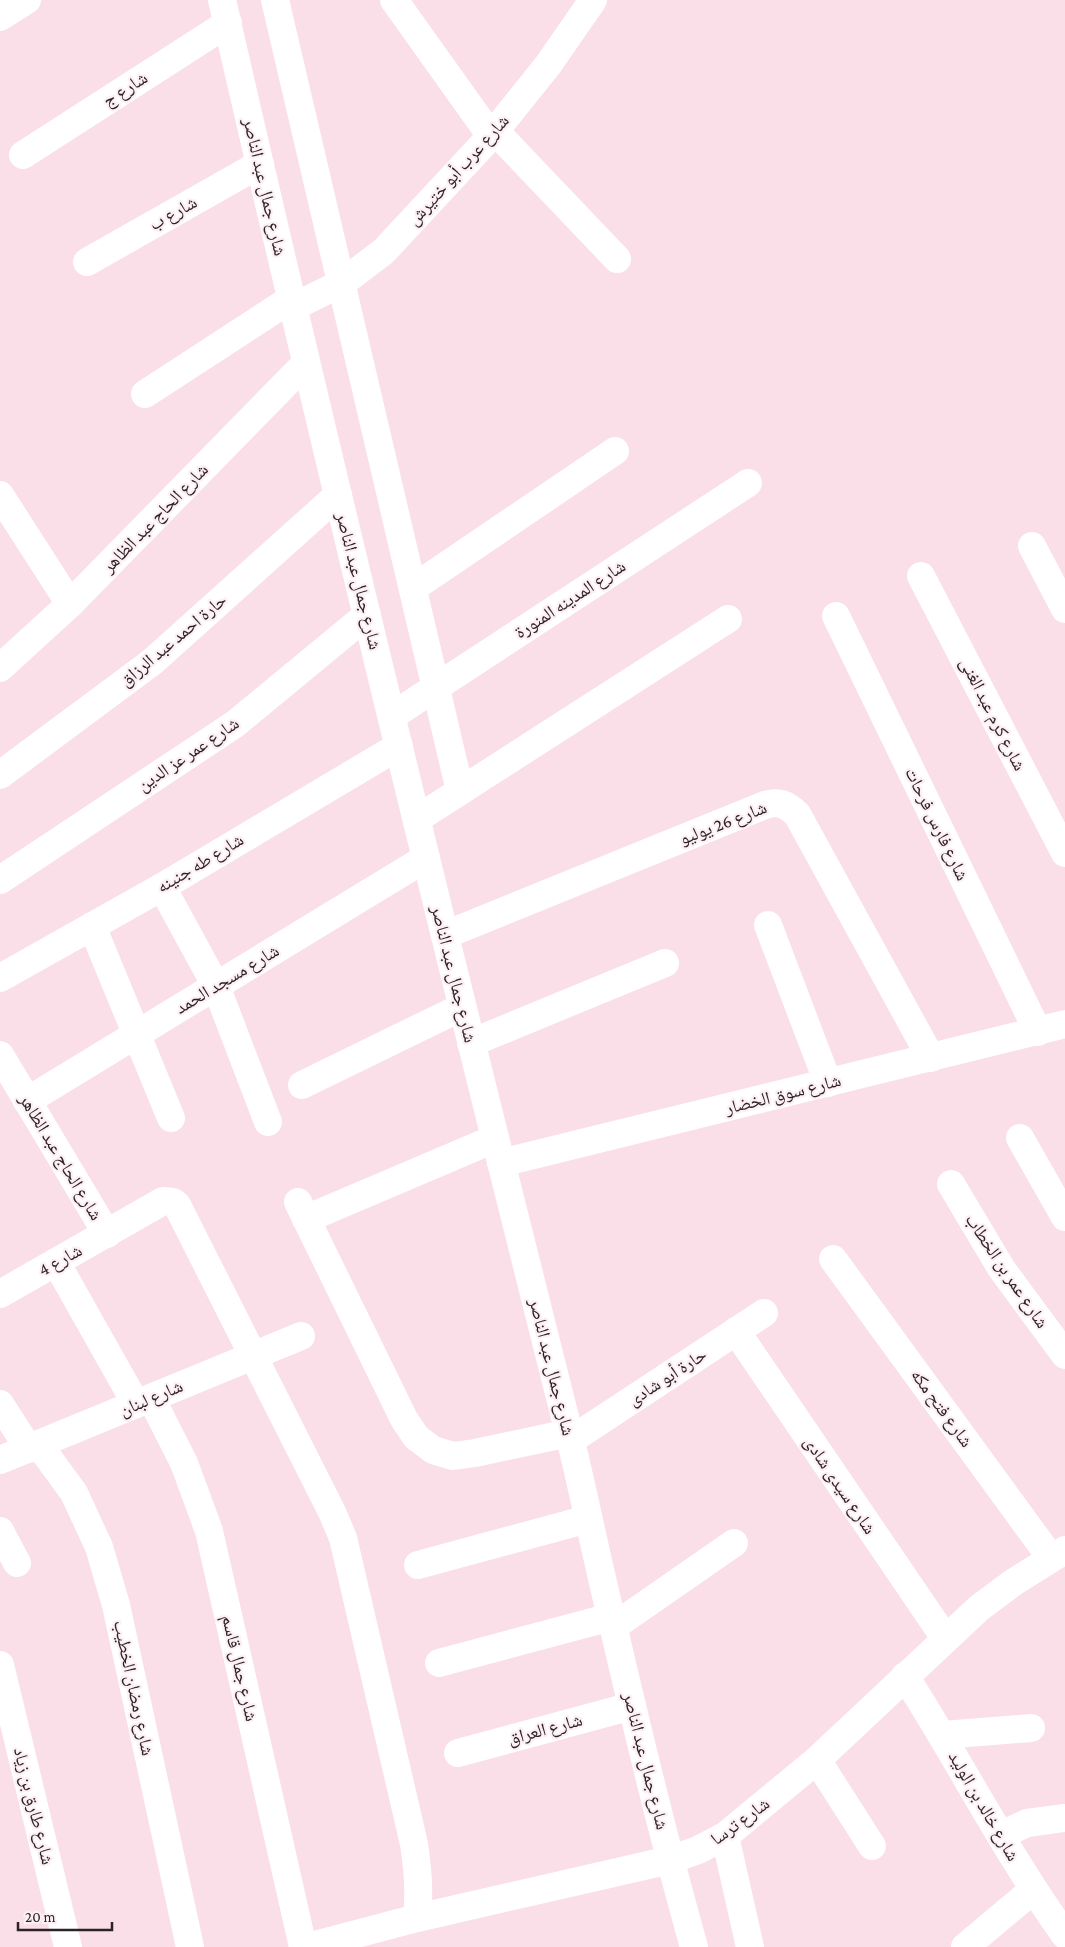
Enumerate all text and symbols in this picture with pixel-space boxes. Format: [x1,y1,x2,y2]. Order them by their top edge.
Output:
street label: شارع ج [99,67,152,112]
street label: شارع عرب أبو ختيرش [402,110,514,230]
street label: شارع جمال عبد الناصر [238,115,291,258]
street label: شارع ب [146,192,201,235]
street label: شارع الحاج عبد الظاهر [97,459,214,579]
street label: شارع جمال عبد الناصر [331,509,386,652]
street label: شارع المدينه المنورة [511,556,630,643]
street label: حارة احمد عبد الرزاق [116,590,231,691]
street label: شارع كرم عبد الغنى [954,654,1030,775]
street label: شارع عمر عز الدين [134,713,243,796]
street label: شارع فارس فرحات [900,764,973,884]
street label: شارع 26 يوليو [676,797,770,850]
street label: شارع طه جنينه [153,829,247,898]
street label: شارع جمال عبد الناصر [426,902,481,1045]
street label: شارع مسجد الحمد [171,940,283,1019]
street label: شارع سوق الخضار [722,1070,843,1119]
street label: شارع الحاج عبد الظاهر [13,1089,107,1225]
street label: شارع عمر بن الخطاب [961,1210,1053,1332]
street label: شارع 4 [35,1240,86,1281]
street label: شارع جمال عبد الناصر [524,1295,579,1438]
street label: حارة أبو شادى [624,1344,711,1411]
street label: شارع فتح مكه [905,1365,977,1452]
street label: شارع لبنان [116,1376,186,1421]
street label: شارع سيدى شادى [799,1432,880,1538]
street label: شارع جمال قاسم [216,1613,262,1724]
street label: شارع رمضان الخطيب [109,1619,158,1758]
street label: شارع جمال عبد الناصر [618,1689,673,1832]
street label: شارع العراق [506,1709,585,1750]
street label: شارع طارق بن زياد [9,1745,58,1867]
street label: شارع خالد بن الوليد [944,1748,1024,1865]
street label: شارع ترسا [707,1793,774,1850]
scale bar [18,1900,111,1932]
text: 20 m [25,1909,56,1925]

